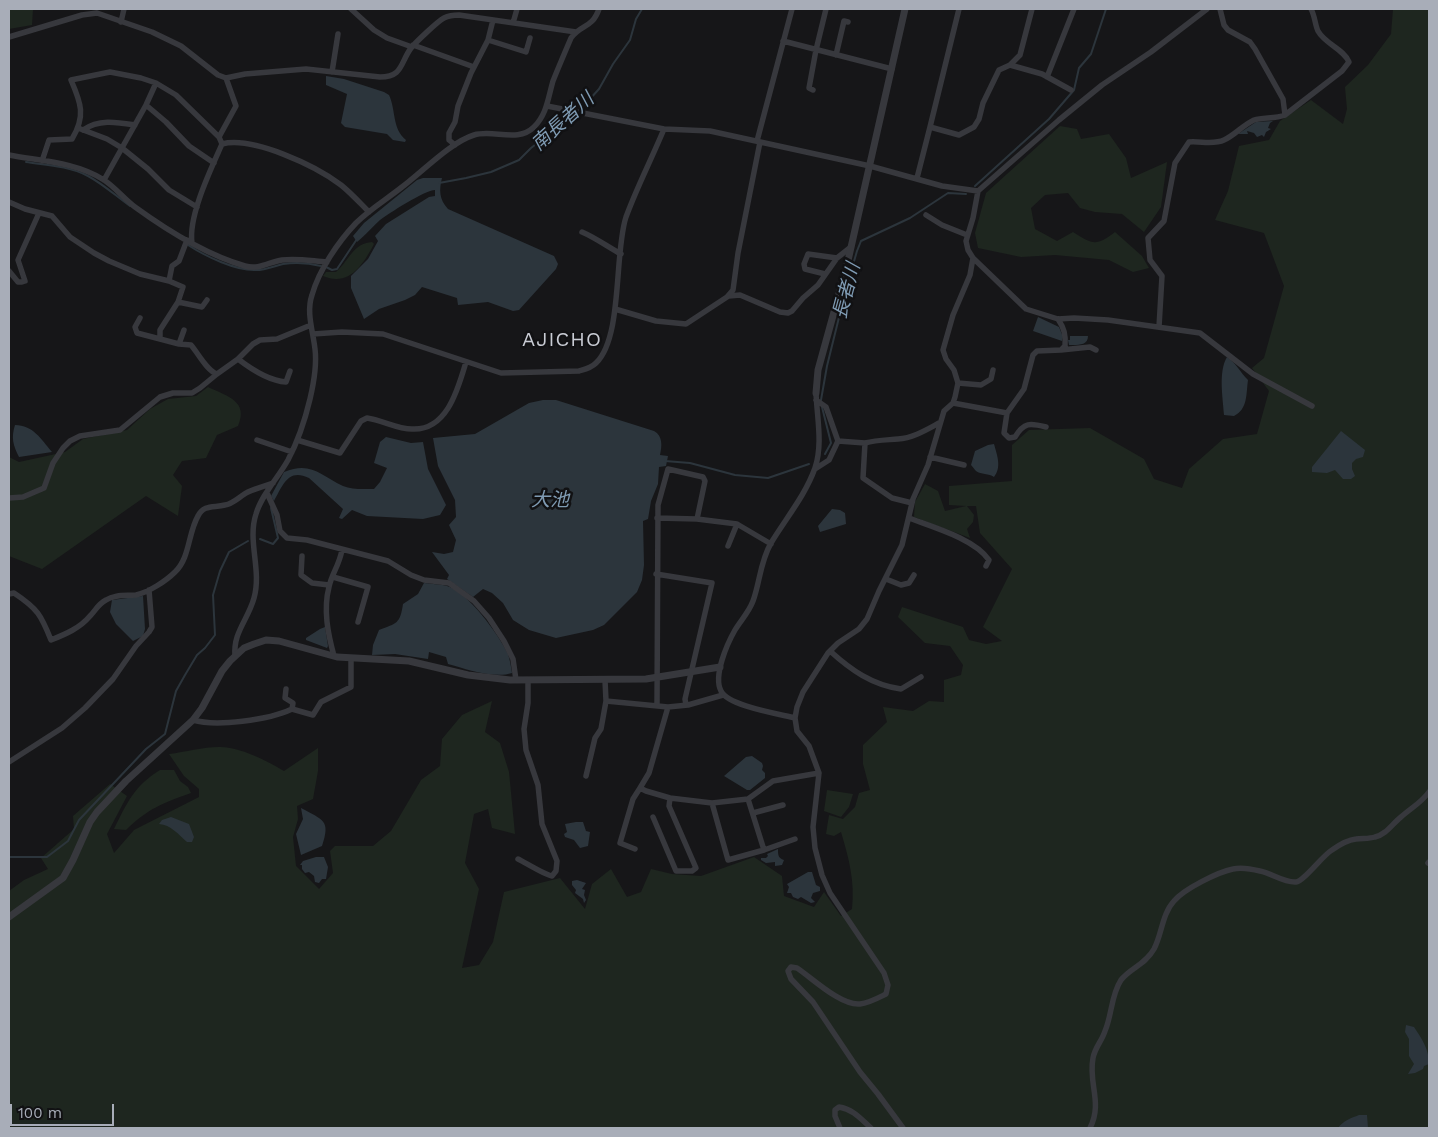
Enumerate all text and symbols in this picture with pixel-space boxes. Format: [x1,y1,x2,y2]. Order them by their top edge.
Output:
water label: 南長者川 [527,88,599,156]
water label: 長者川 [829,261,865,321]
district label: AJICHO [521,328,603,352]
water label: 大池 [531,489,569,511]
scale bar [12,1094,116,1126]
text: 100 m [18,1104,62,1122]

